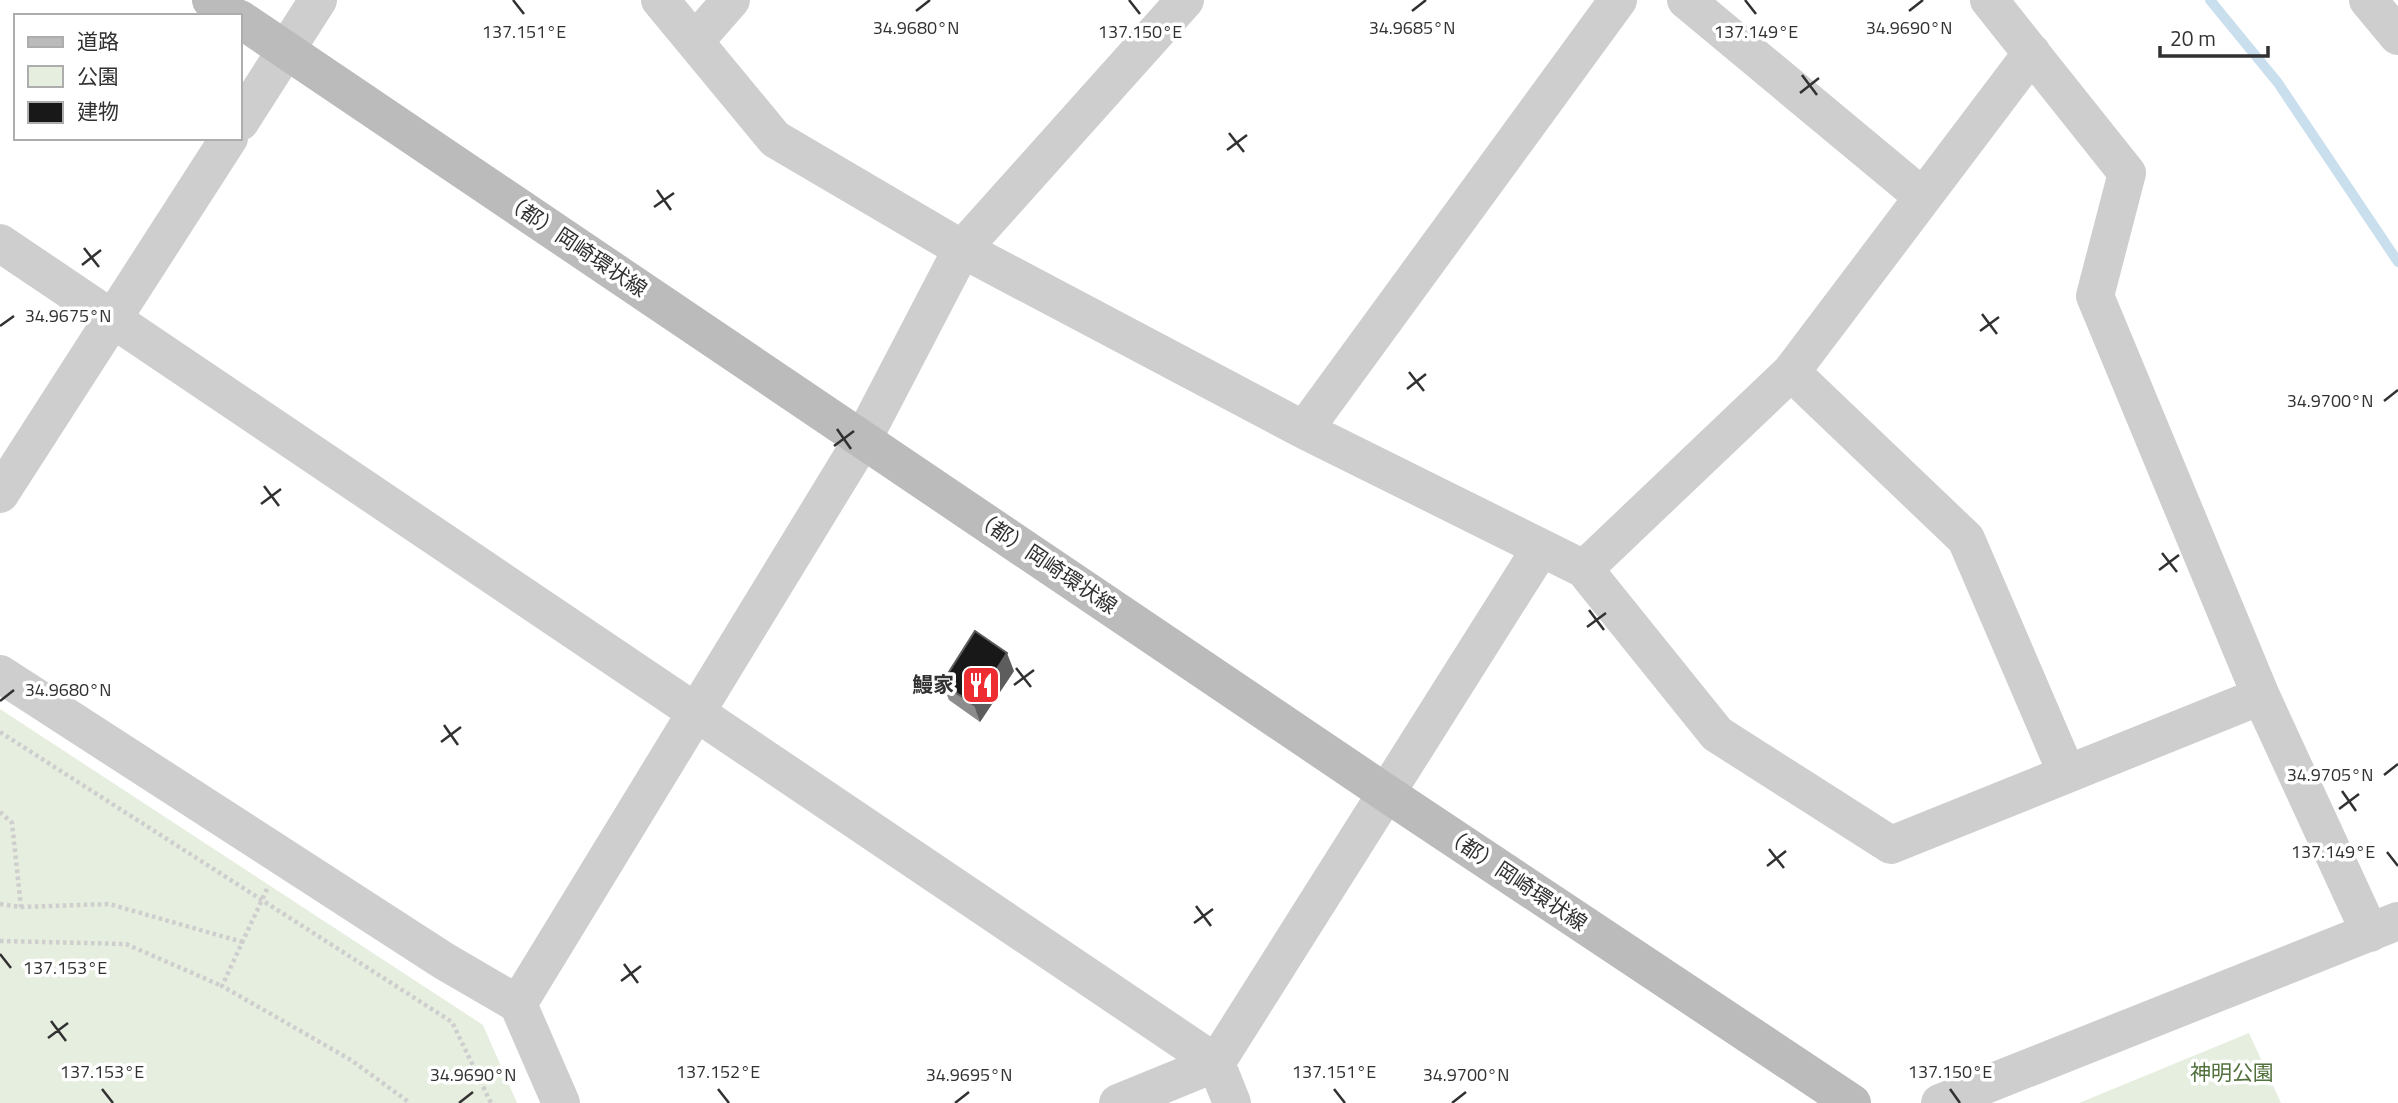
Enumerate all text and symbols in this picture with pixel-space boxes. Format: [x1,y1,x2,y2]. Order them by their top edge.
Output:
legend [14,14,242,140]
text: 34.9680°N [873,14,959,41]
text: 34.9685°N [1369,14,1455,41]
text: 34.9690°N [1866,14,1952,41]
scale bar [2160,14,2268,58]
text: 137.151°E [482,18,566,45]
text: 137.150°E [1098,18,1182,45]
text: 137.149°E [1714,18,1798,45]
text: 20 m [2170,22,2216,54]
text: 道路 [77,25,119,57]
text: 公園 [77,60,119,92]
text: 建物 [77,95,119,127]
street label: （都）岡崎環状線 [497,184,654,304]
text: 34.9675°N [25,302,111,329]
text: 34.9700°N [2287,387,2373,414]
street label: （都）岡崎環状線 [967,501,1124,621]
restaurant icon: 鰻家 [960,664,1002,706]
place label: 鰻家 [912,668,954,700]
text: 34.9680°N [25,676,111,703]
text: 34.9705°N [2287,761,2373,788]
street label: （都）岡崎環状線 [1437,818,1594,938]
text: 137.149°E [2291,838,2375,865]
text: 137.153°E [23,954,107,981]
park label: 神明公園 [2190,1056,2274,1088]
text: 137.153°E [60,1058,144,1085]
text: 137.152°E [676,1058,760,1085]
text: 137.151°E [1292,1058,1376,1085]
text: 137.150°E [1908,1058,1992,1085]
text: 34.9690°N [430,1061,516,1088]
text: 34.9695°N [926,1061,1012,1088]
text: 34.9700°N [1423,1061,1509,1088]

